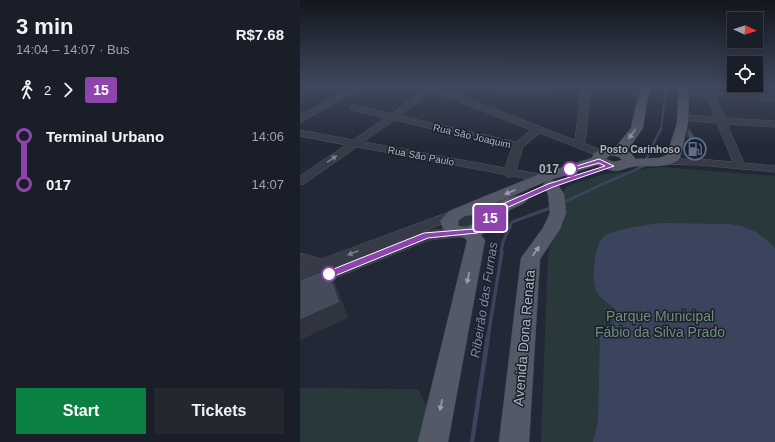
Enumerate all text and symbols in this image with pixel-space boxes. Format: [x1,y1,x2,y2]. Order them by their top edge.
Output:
north arrow [727,12,763,48]
map controls [727,12,763,92]
text: 3 min [16,14,73,39]
text: R$7.68 [236,26,284,43]
text: 14:04 – 14:07 · Bus [16,42,129,57]
button: locate [727,56,763,92]
icon: walk [16,79,38,101]
icon: forward [57,79,79,101]
text: 15 [93,82,109,98]
text: 2 [44,83,51,98]
street label: Rua São Joaquim [432,122,512,150]
text: Terminal Urbano [46,128,164,145]
text: 14:06 [251,129,284,144]
one-way arrow [629,129,637,139]
fuel station icon: Posto Carinhoso [682,136,708,162]
street label: Rua São Paulo [387,144,455,168]
place label: Posto Carinhoso [600,144,680,155]
one-way arrow [327,155,337,163]
marker: 017 [562,161,578,177]
place label: 017 [539,162,559,176]
text: 017 [46,176,71,193]
text: 14:07 [251,177,284,192]
one-way arrow [504,189,515,195]
line badge: 15 [472,205,508,231]
text: 15 [482,210,498,226]
water label: Ribeirão das Furnas [467,241,501,359]
one-way arrow [532,246,540,256]
one-way arrow [347,250,359,256]
unlabelled marker [321,266,337,282]
street label: Avenida Dona Renata [510,269,538,407]
one-way arrow [465,272,471,284]
park label: Parque Municipal Fábio da Silva Prado [595,308,725,340]
button: Start [16,388,146,434]
button: Tickets [154,388,284,434]
one-way arrow [438,399,444,411]

